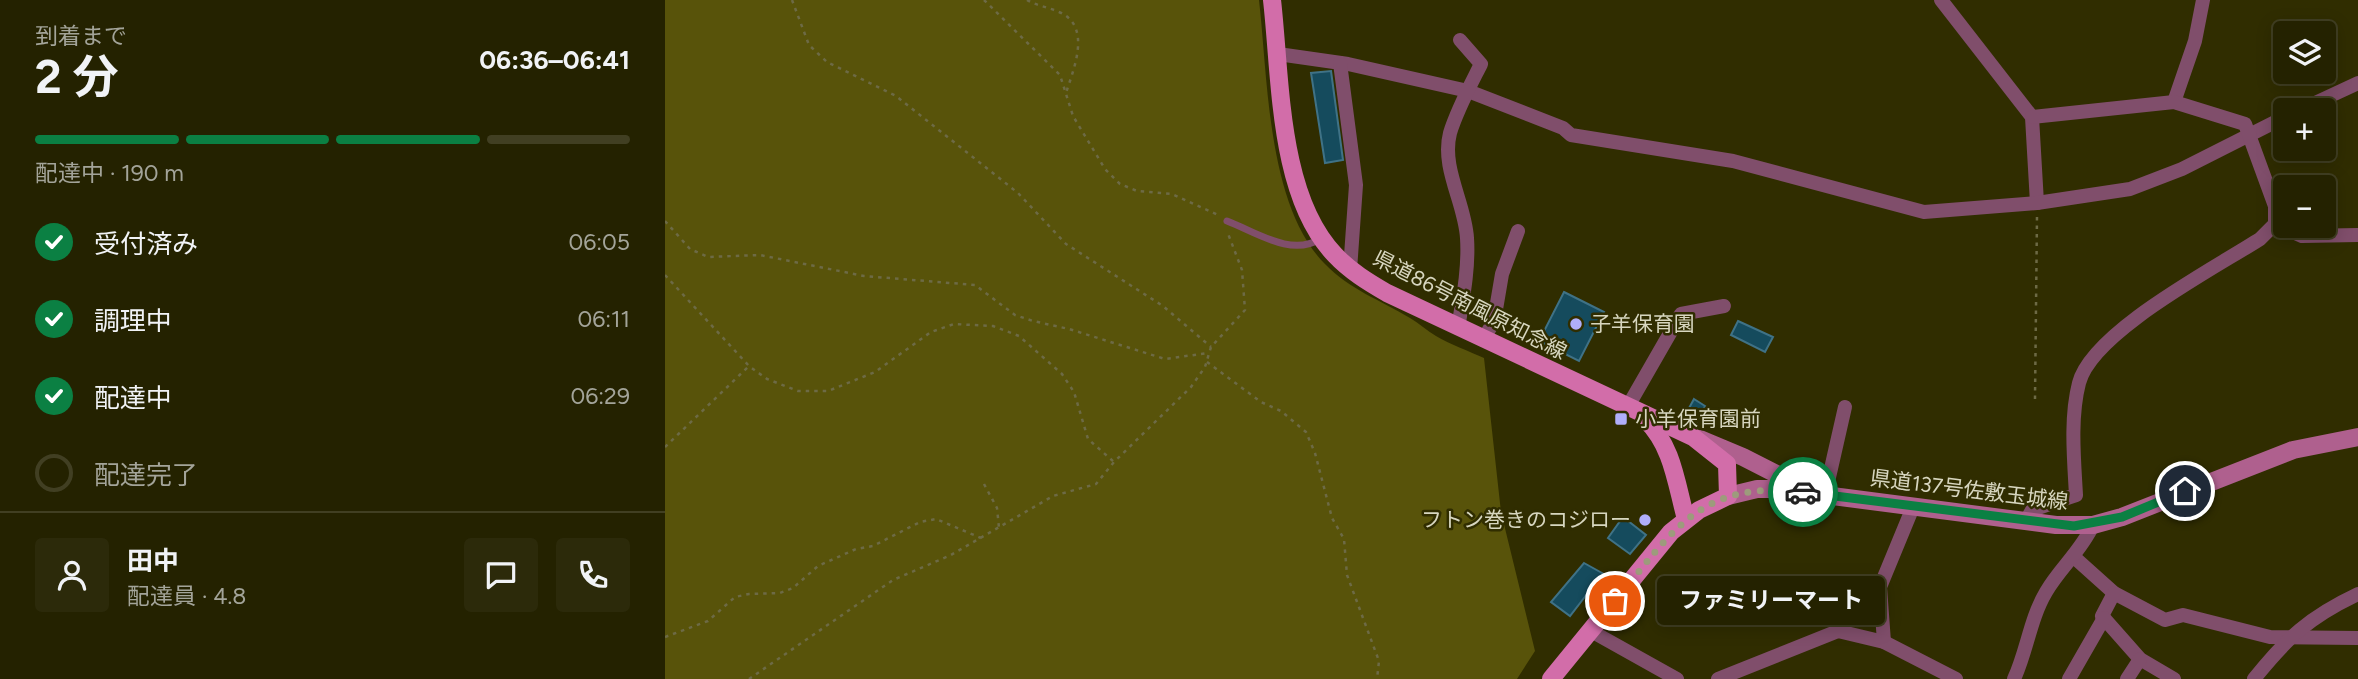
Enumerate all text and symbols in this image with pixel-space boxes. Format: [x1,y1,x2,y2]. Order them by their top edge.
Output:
map controls [2273,21,2336,238]
button: layers [2273,21,2336,84]
text: 到着まで [35,22,127,50]
text: 06:36–06:41 [479,44,630,76]
text: 2 分 [35,49,119,105]
button: + [2273,98,2336,161]
text: 配達中 · 190 m [35,159,184,187]
button: − [2273,175,2336,238]
icon: check [35,223,73,261]
text: 受付済み [94,228,198,260]
text: 06:05 [568,228,630,256]
street label: 県道86号南風原知念線 [1369,245,1571,364]
icon: check [35,300,73,338]
text: 調理中 [94,305,172,337]
text: 06:11 [577,305,630,333]
place label: 子羊保育園 [1590,311,1695,336]
marker: 子羊保育園 [1568,316,1584,332]
icon: check [35,377,73,415]
text: 配達中 [94,382,172,414]
text: 06:29 [571,382,630,410]
place label: 小羊保育園前 [1635,406,1761,431]
marker: 小羊保育園前 [1613,411,1629,427]
courier [1768,457,1838,527]
text: 配達完了 [94,459,198,491]
pin [2155,461,2215,521]
street label: 県道137号佐敷玉城線 [1869,465,2070,514]
icon: home [2166,472,2204,510]
icon: car [1784,473,1822,511]
place label: フトン巻きのコジロー [1421,507,1631,532]
marker: フトン巻きのコジロー [1637,512,1653,528]
button: person [35,538,109,612]
button: chat [464,538,538,612]
button: phone [556,538,630,612]
text: 田中 [127,545,179,577]
pin [1585,571,1645,631]
callout: ファミリーマート [1657,576,1885,626]
text: 配達員 · 4.8 [127,582,246,610]
icon: bag [1596,582,1634,620]
text: ファミリーマート [1679,586,1863,614]

